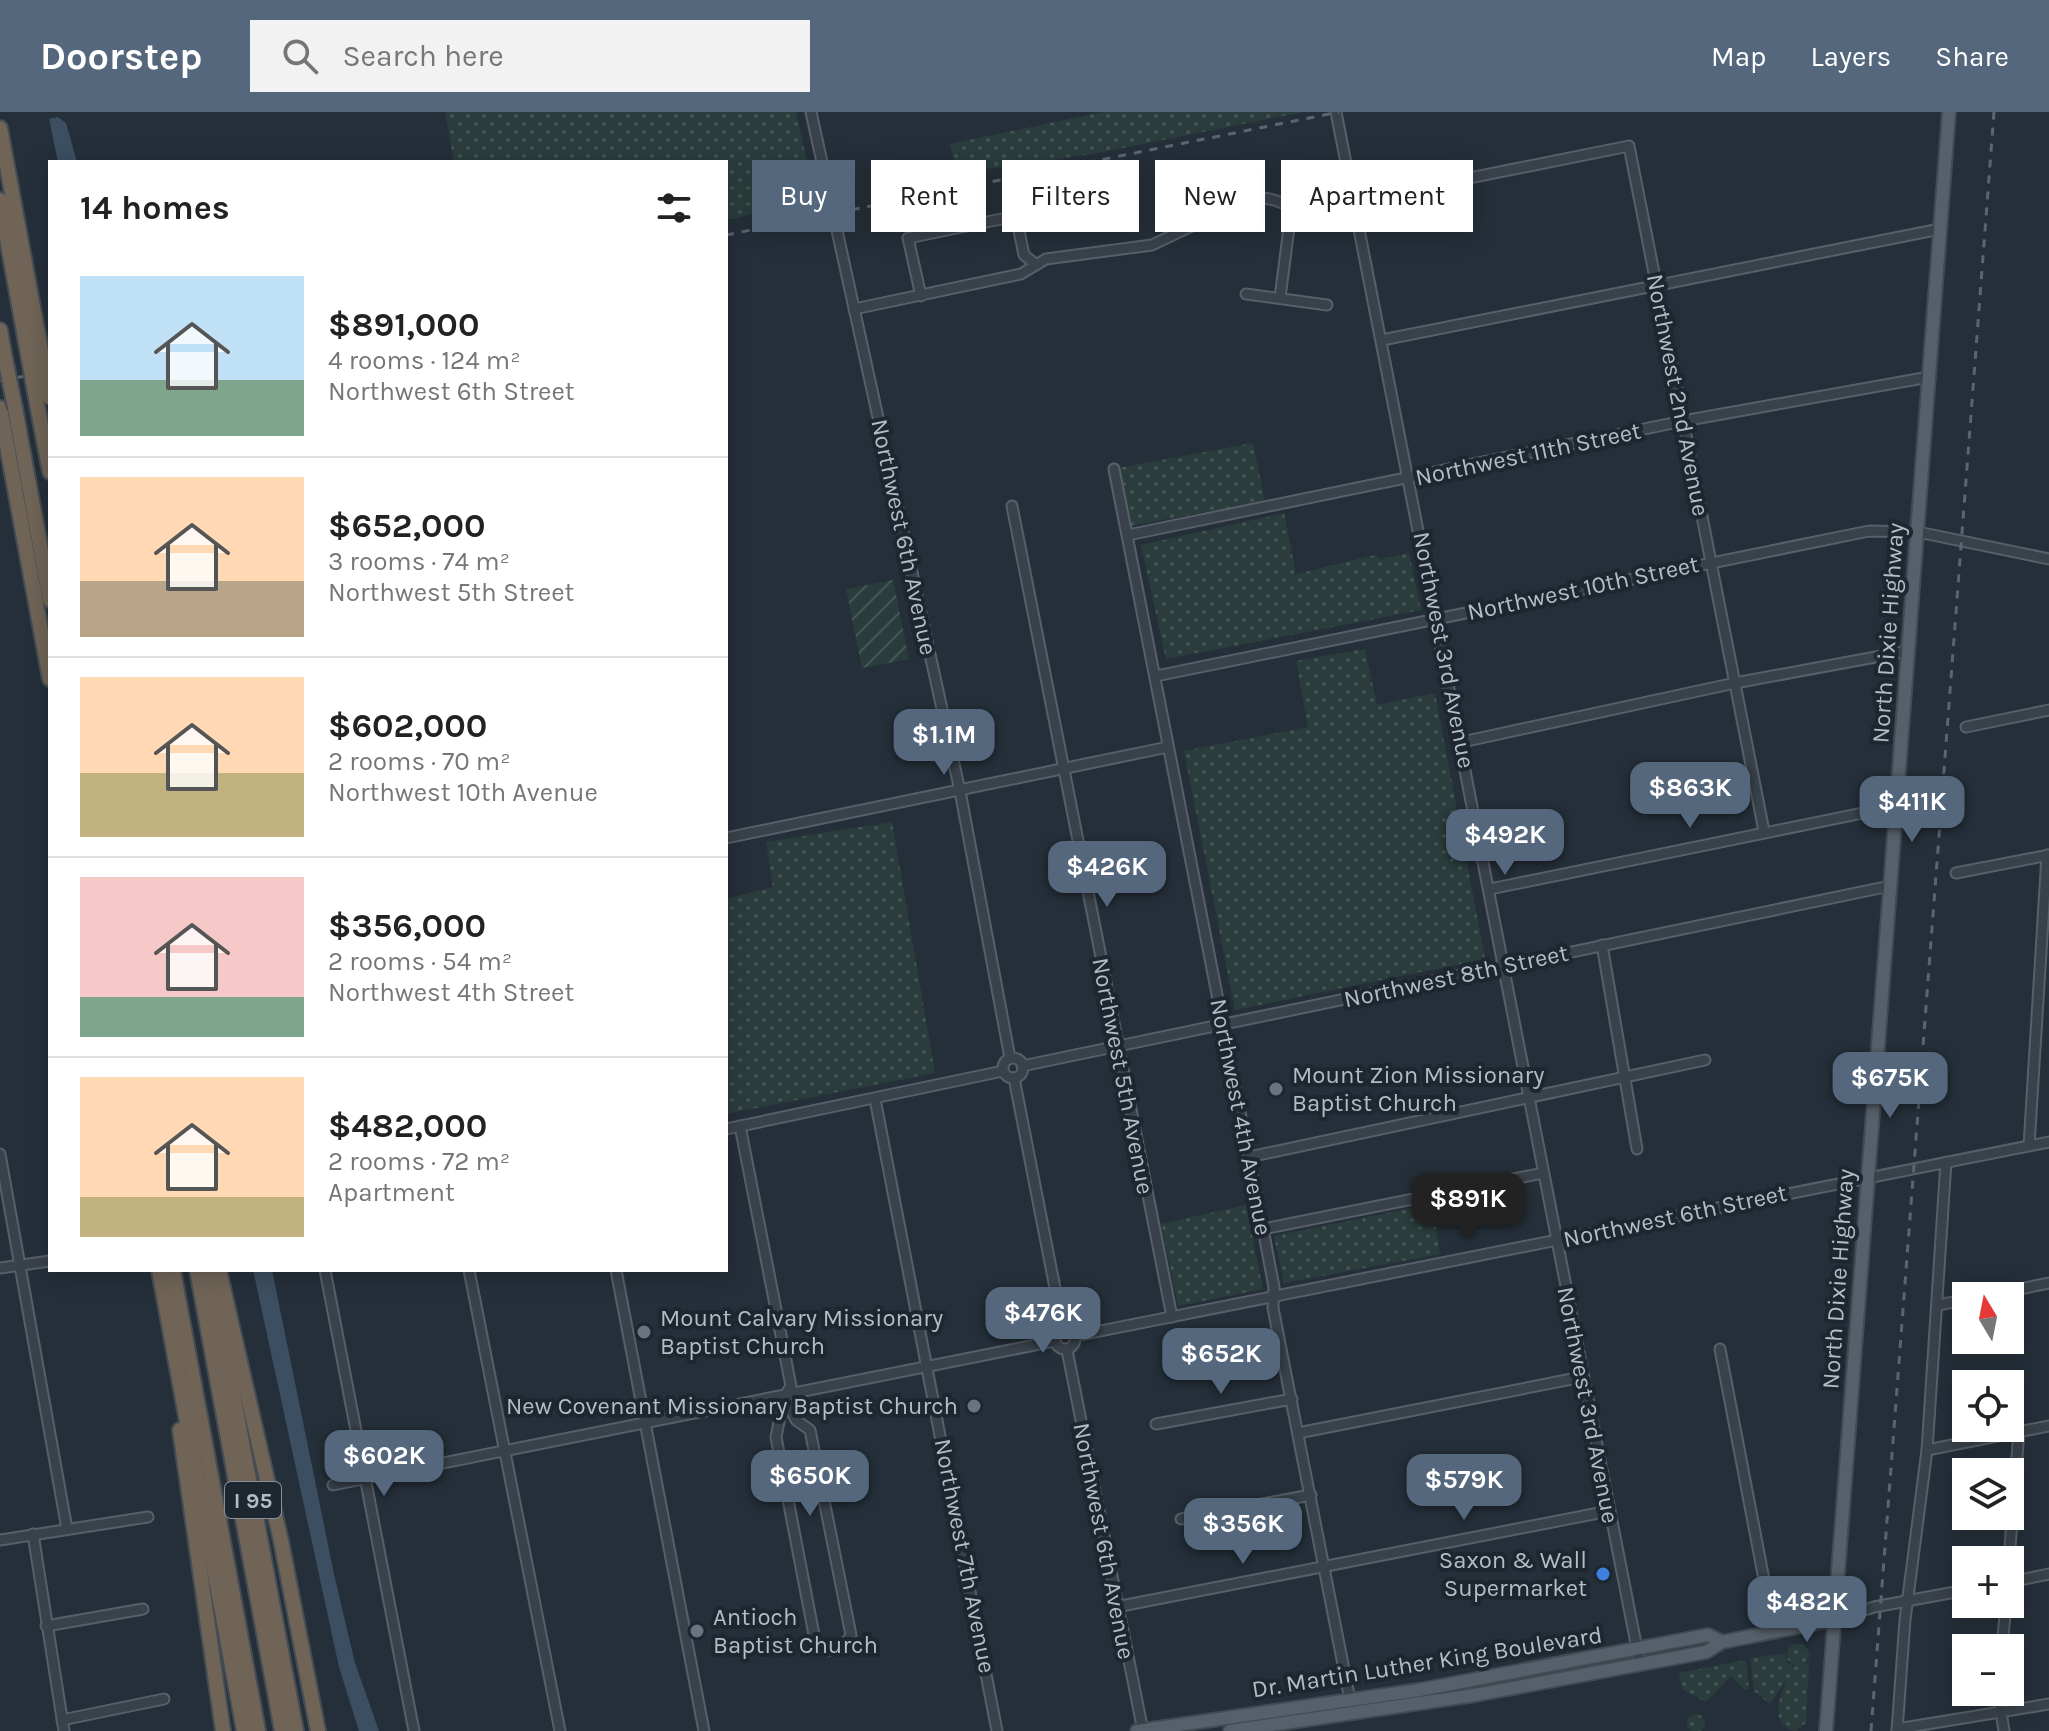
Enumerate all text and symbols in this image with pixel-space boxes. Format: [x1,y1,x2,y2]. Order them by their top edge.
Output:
search box [250,20,810,92]
text: Doorstep [40,34,202,79]
icon: search [278,34,322,78]
text: Search here [342,38,504,74]
text: Map [1711,40,1766,73]
text: Layers [1810,40,1891,73]
text: Share [1935,40,2009,73]
chip: Buy [752,160,855,232]
chip: Rent [871,160,986,232]
chip: Filters [1002,160,1139,232]
chip: New [1155,160,1265,232]
chip: Apartment [1281,160,1473,232]
icon: filters [652,186,696,230]
text: 14 homes [80,188,230,228]
street label: Northwest 2nd Avenue [1641,272,1715,518]
text: $891,000 [328,305,479,345]
icon: home [144,308,240,404]
text: 4 rooms · 124 m² [328,345,521,376]
text: Northwest 6th Street [328,376,575,407]
street label: Northwest 6th Avenue [865,416,943,658]
street label: Northwest 11th Street [1413,416,1643,492]
text: $652,000 [328,506,486,546]
icon: home [144,509,240,605]
street label: North Dixie Highway [1866,522,1910,744]
street label: Northwest 3rd Avenue [1407,529,1481,771]
text: 3 rooms · 74 m² [328,546,510,577]
street label: Northwest 10th Street [1465,550,1701,626]
text: Northwest 5th Street [328,577,574,608]
text: $602,000 [328,706,487,746]
icon: home [144,709,240,805]
pin: $1.1M [888,709,1000,777]
text: $1.1M [912,719,976,750]
text: 2 rooms · 70 m² [328,746,511,777]
pin: $863K [1634,762,1746,830]
text: $863K [1648,772,1732,803]
pin: $411K [1856,776,1968,844]
text: Northwest 10th Avenue [328,777,598,808]
text: $411K [1878,786,1946,817]
pin: $492K [1449,809,1561,877]
text: $492K [1464,819,1546,850]
pin: $426K [1051,841,1163,909]
text: $426K [1066,851,1148,882]
text: $356,000 [328,906,486,946]
icon: home [144,909,240,1005]
street label: Northwest 8th Street [1341,939,1571,1013]
text: 2 rooms · 54 m² [328,946,512,977]
street label: Northwest 5th Avenue [1086,955,1160,1197]
text: Northwest 4th Street [328,977,574,1008]
street label: Northwest 4th Avenue [1204,996,1278,1238]
pin: $675K [1834,1052,1946,1120]
place label: Mount Zion Missionary Baptist Church [1292,1061,1544,1117]
text: $675K [1851,1062,1929,1093]
marker: Mount Zion Missionary Baptist Church [1267,1080,1285,1098]
text: $482,000 [328,1106,487,1146]
icon: home [144,1109,240,1205]
text: 2 rooms · 72 m² [328,1146,510,1177]
street label: North Dixie Highway [1816,1168,1860,1390]
pin: $891K [1412,1173,1524,1241]
text: Apartment [328,1177,455,1208]
street label: Northwest 6th Street [1561,1179,1789,1253]
text: $891K [1430,1183,1506,1214]
north arrow [1952,1282,2024,1354]
map controls [1952,1282,2024,1706]
street label: Northwest 3rd Avenue [1551,1284,1625,1526]
pin: $476K [987,1287,1099,1355]
text: $476K [1003,1297,1083,1328]
place label: Mount Calvary Missionary Baptist Church [660,1304,943,1360]
marker: Mount Calvary Missionary Baptist Church [635,1323,653,1341]
pin: $652K [1165,1328,1277,1396]
text: $652K [1180,1338,1262,1369]
button: locate [1952,1370,2024,1442]
place label: New Covenant Missionary Baptist Church [506,1392,958,1420]
marker: New Covenant Missionary Baptist Church [965,1397,983,1415]
street label: Northwest 6th Avenue [1067,1420,1141,1662]
pin: $602K [328,1430,440,1498]
street label: Northwest 7th Avenue [929,1436,1001,1676]
text: $602K [343,1440,425,1471]
pin: $650K [754,1450,866,1518]
pin: $579K [1408,1454,1520,1522]
button: layers [1952,1458,2024,1530]
text: $650K [769,1460,851,1491]
text: $579K [1425,1464,1503,1495]
road number: I 95 [225,1482,281,1518]
pin: $356K [1187,1498,1299,1566]
text: $356K [1202,1508,1284,1539]
place label: Saxon & Wall Supermarket [1439,1546,1587,1602]
button: + [1952,1546,2024,1618]
marker: Saxon & Wall Supermarket [1594,1565,1612,1583]
pin: $482K [1751,1576,1863,1644]
text: $482K [1766,1586,1848,1617]
place label: Antioch Baptist Church [713,1603,878,1659]
street label: Dr. Martin Luther King Boulevard [1250,1620,1604,1704]
marker: Antioch Baptist Church [688,1622,706,1640]
button: − [1952,1634,2024,1706]

